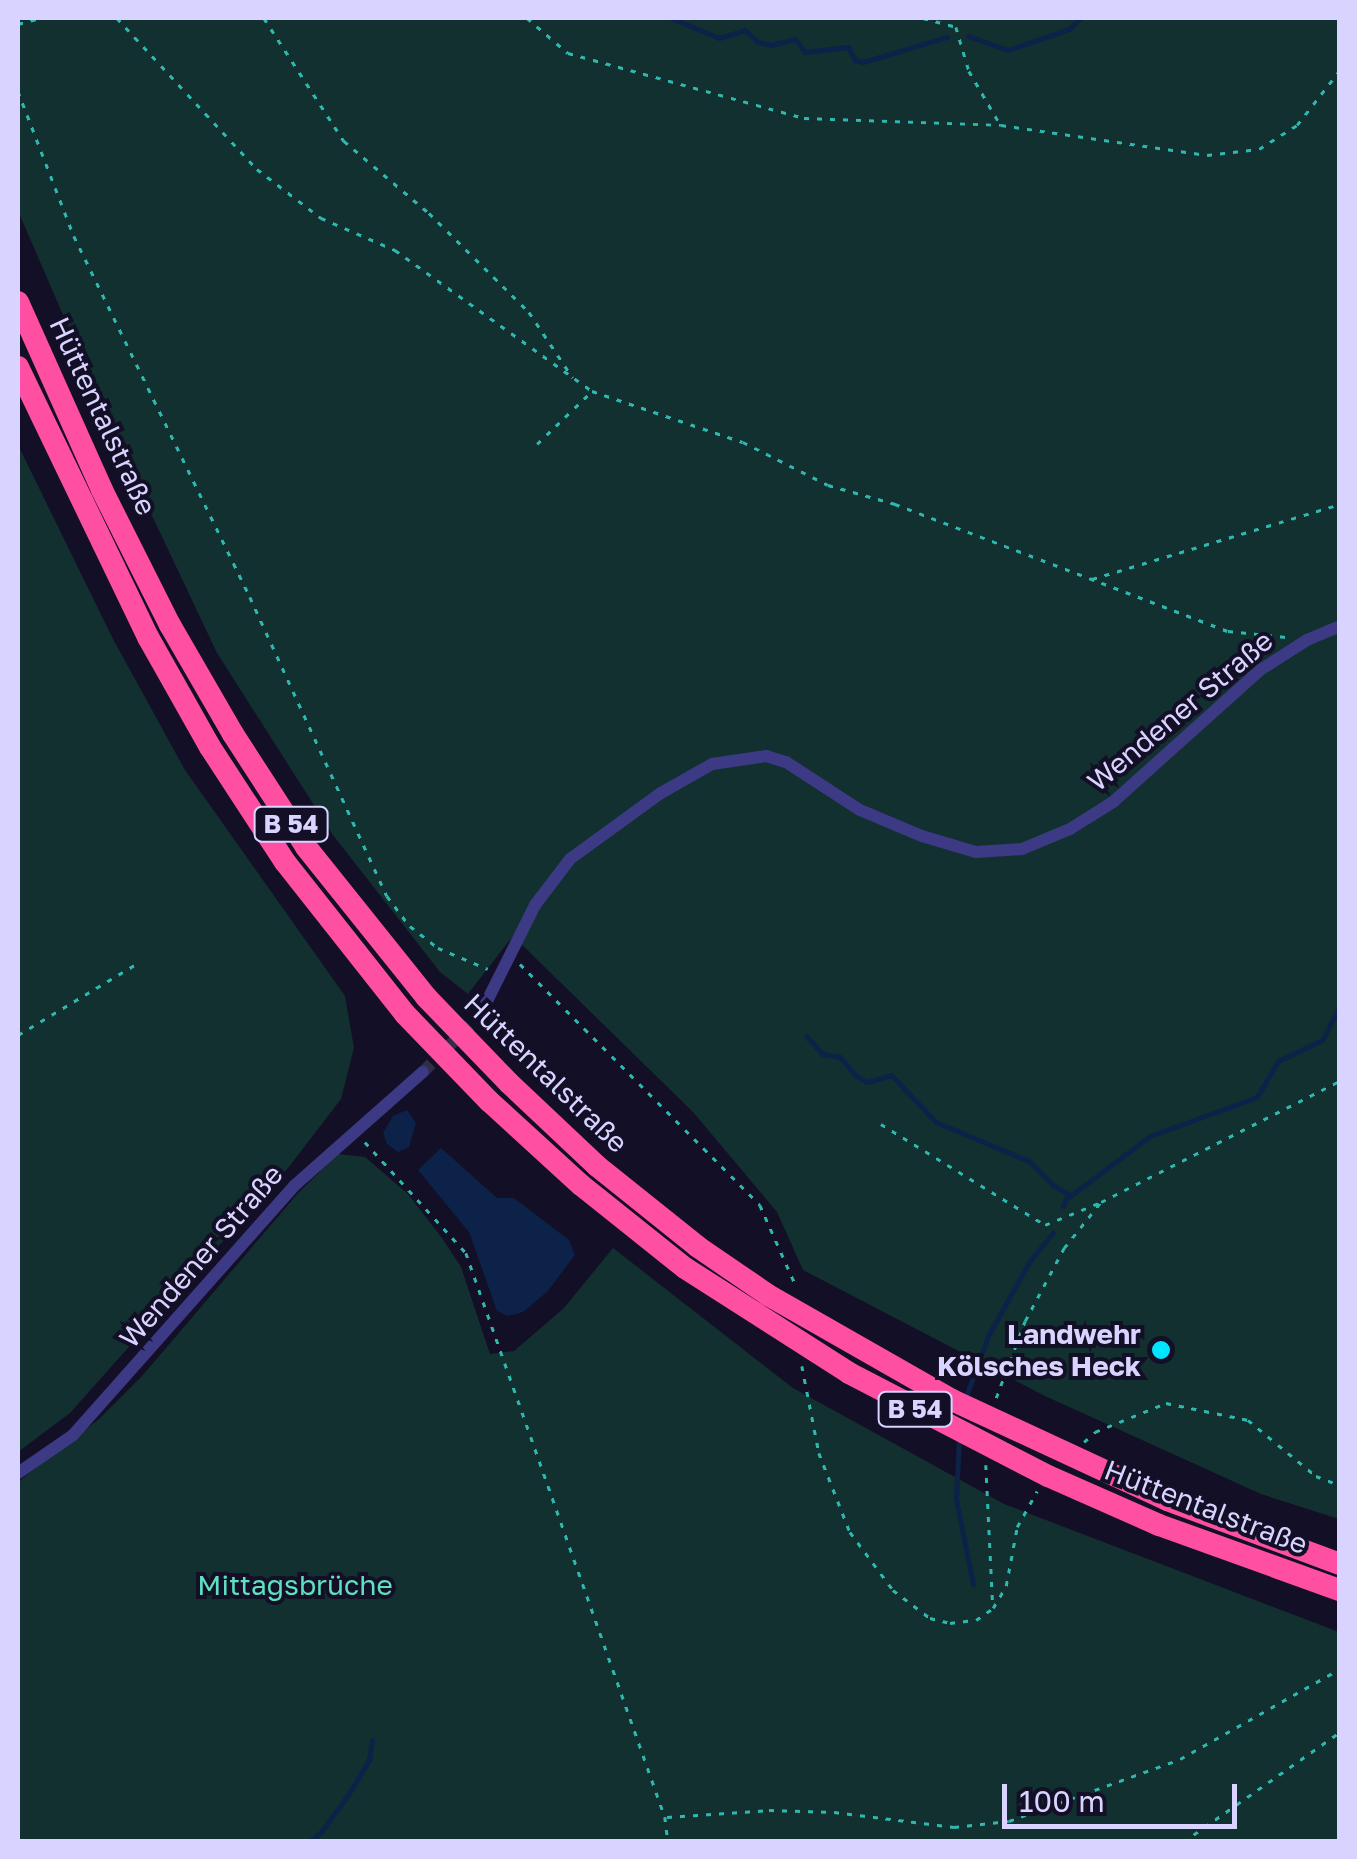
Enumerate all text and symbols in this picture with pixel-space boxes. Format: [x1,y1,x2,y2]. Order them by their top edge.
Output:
street label: Hüttentalstraße [42,312,164,520]
street label: Wendener Straße [1081,624,1279,798]
road number: B 54 [254,804,328,844]
street label: Hüttentalstraße [457,986,635,1160]
street label: Wendener Straße [112,1158,290,1354]
place label: Landwehr Kölsches Heck [937,1317,1141,1383]
marker: Landwehr Kölsches Heck [1150,1339,1172,1361]
road number: B 54 [878,1389,952,1429]
street label: Hüttentalstraße [1100,1453,1312,1561]
park label: Mittagsbrüche [197,1568,393,1602]
scale bar [1007,1764,1242,1826]
text: 100 m [1019,1783,1105,1819]

